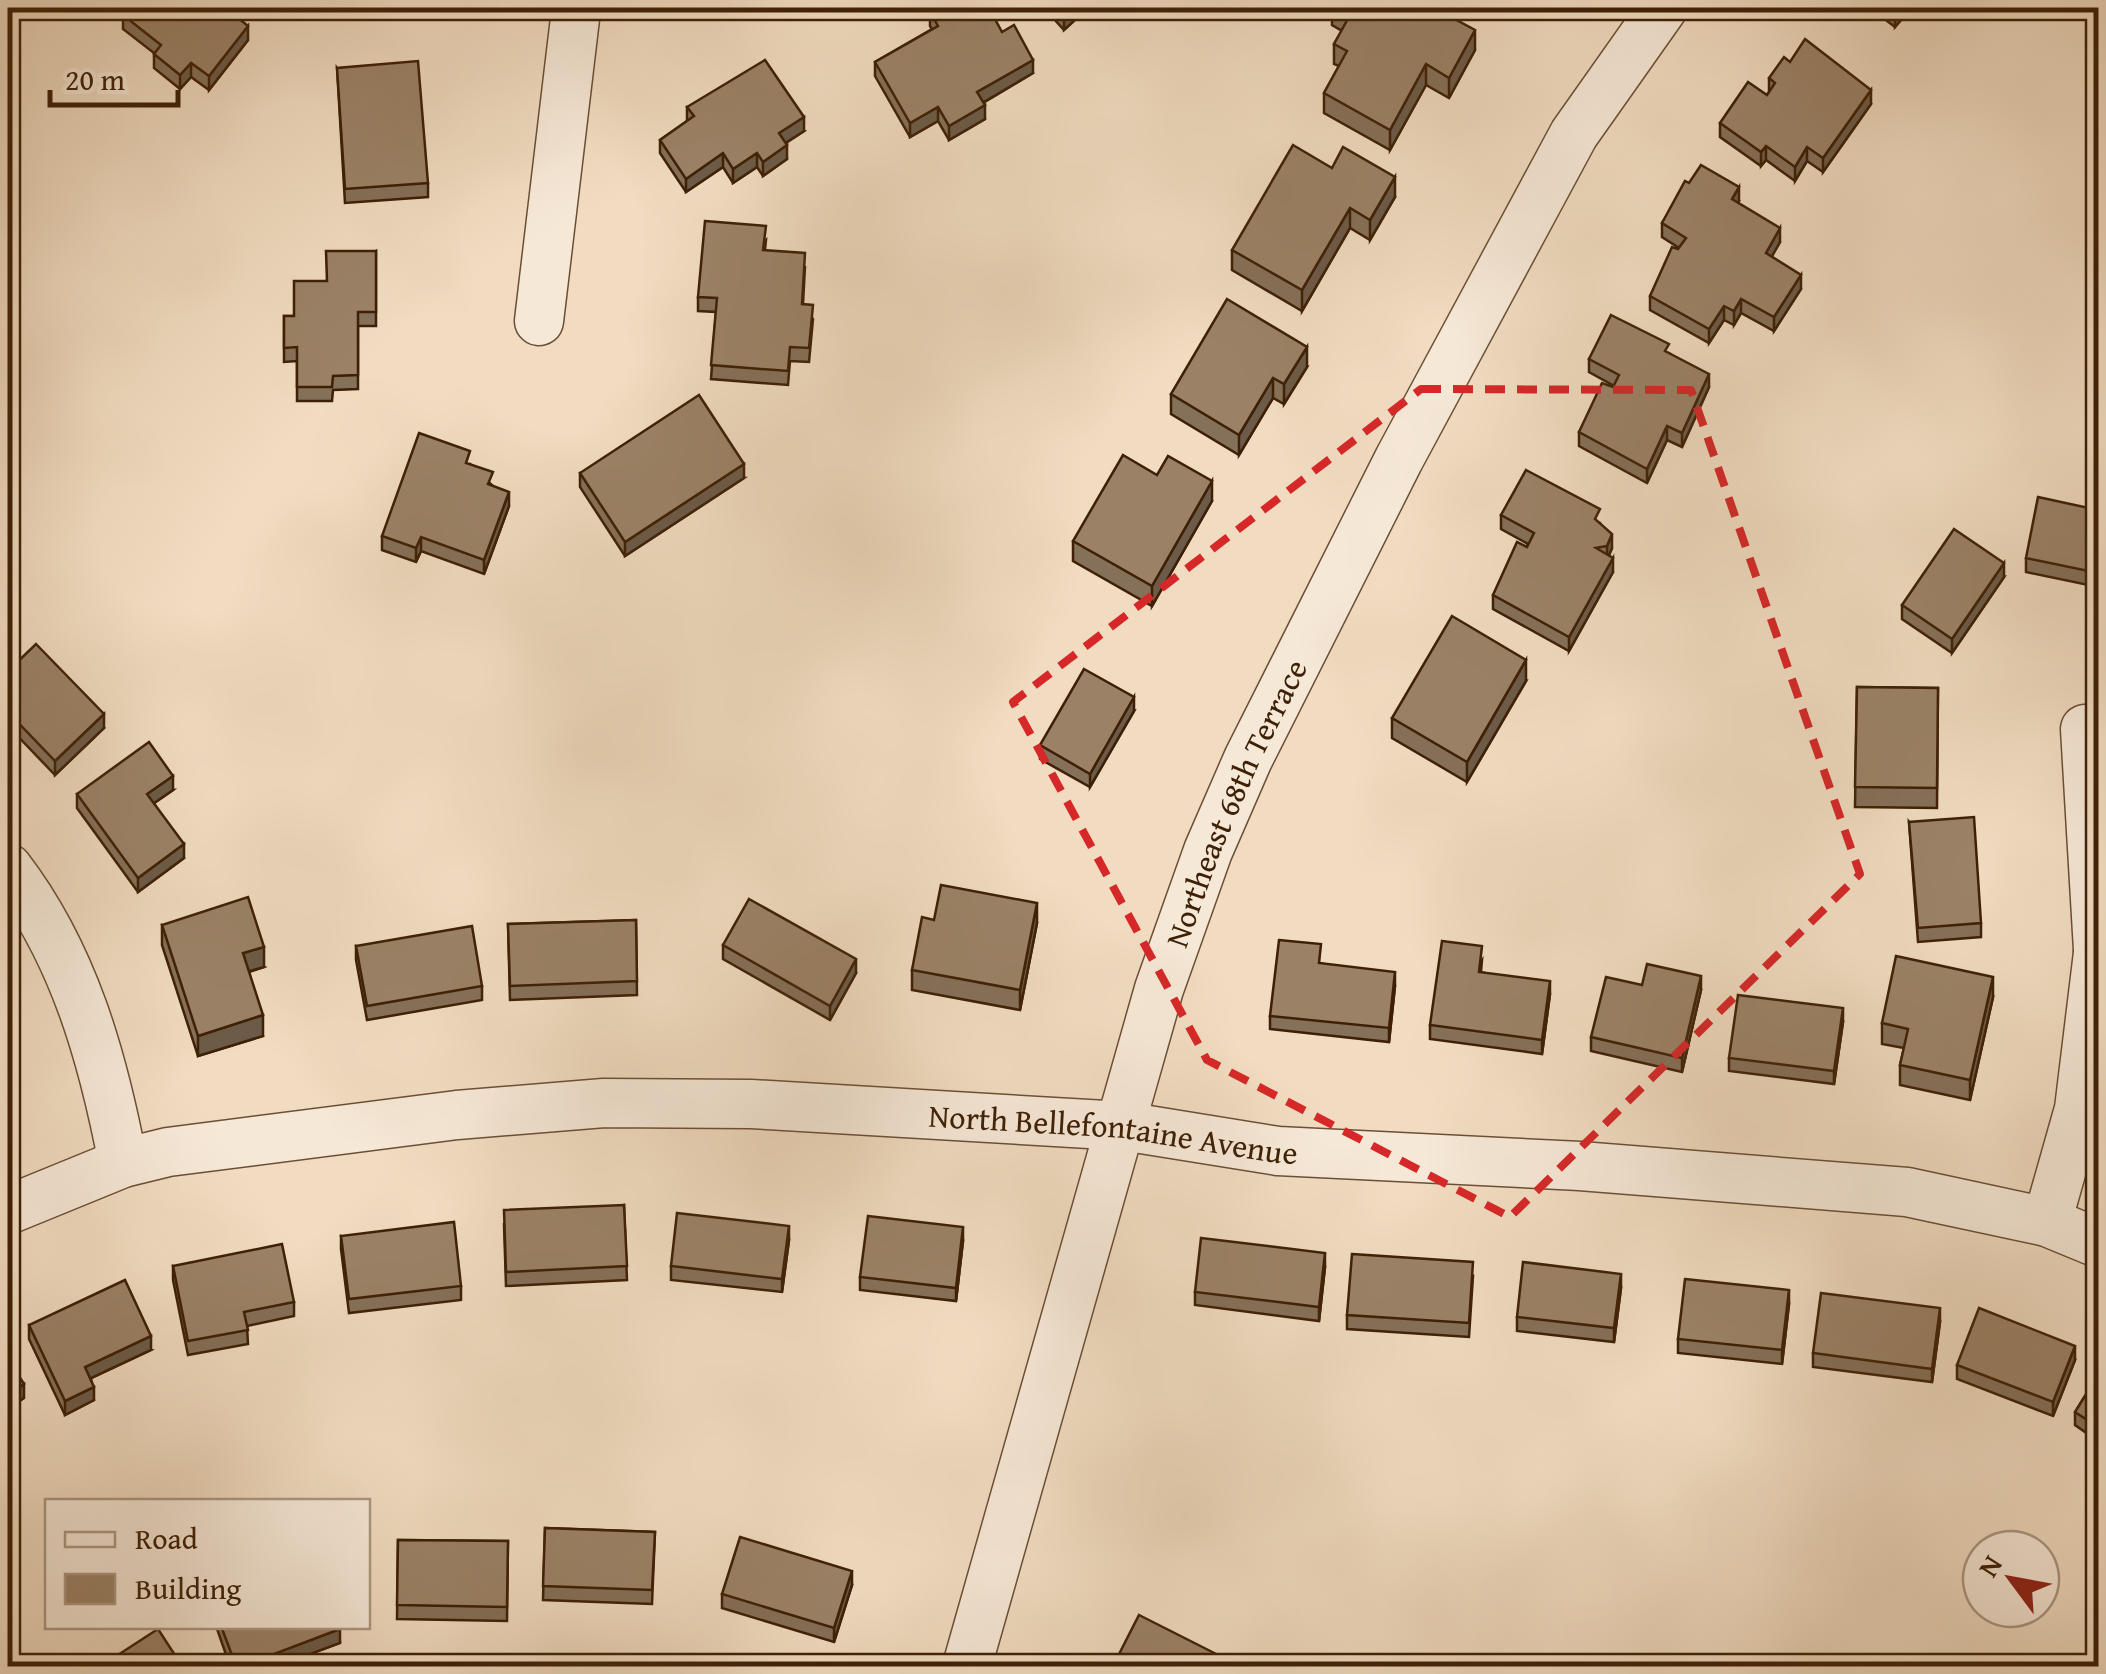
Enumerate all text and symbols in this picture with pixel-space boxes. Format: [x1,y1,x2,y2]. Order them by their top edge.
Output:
scale bar [50,45,178,107]
text: 20 m [65,57,125,101]
street label: Northeast 68th Terrace [1152,651,1318,953]
street label: North Bellefontaine Avenue [927,1091,1299,1175]
legend [45,1499,370,1629]
text: Road [135,1516,198,1560]
north arrow [1961,1529,2061,1629]
text: N [1967,1546,2012,1584]
text: Building [135,1566,241,1610]

